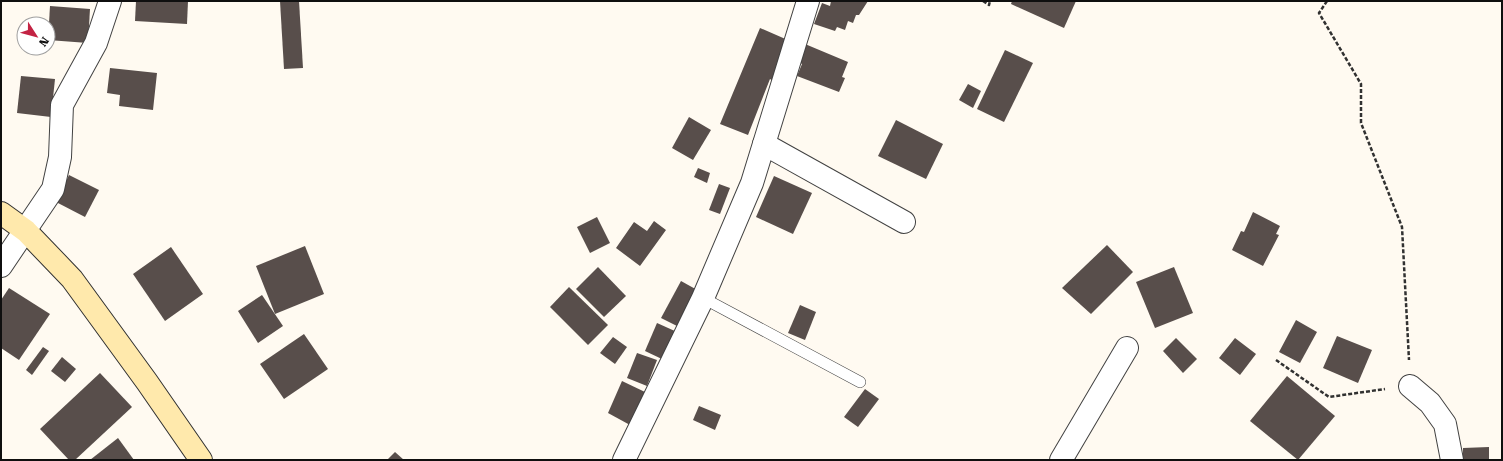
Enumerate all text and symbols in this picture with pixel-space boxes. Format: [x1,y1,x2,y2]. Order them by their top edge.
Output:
north arrow [16,16,56,56]
text: N [36,34,51,49]

